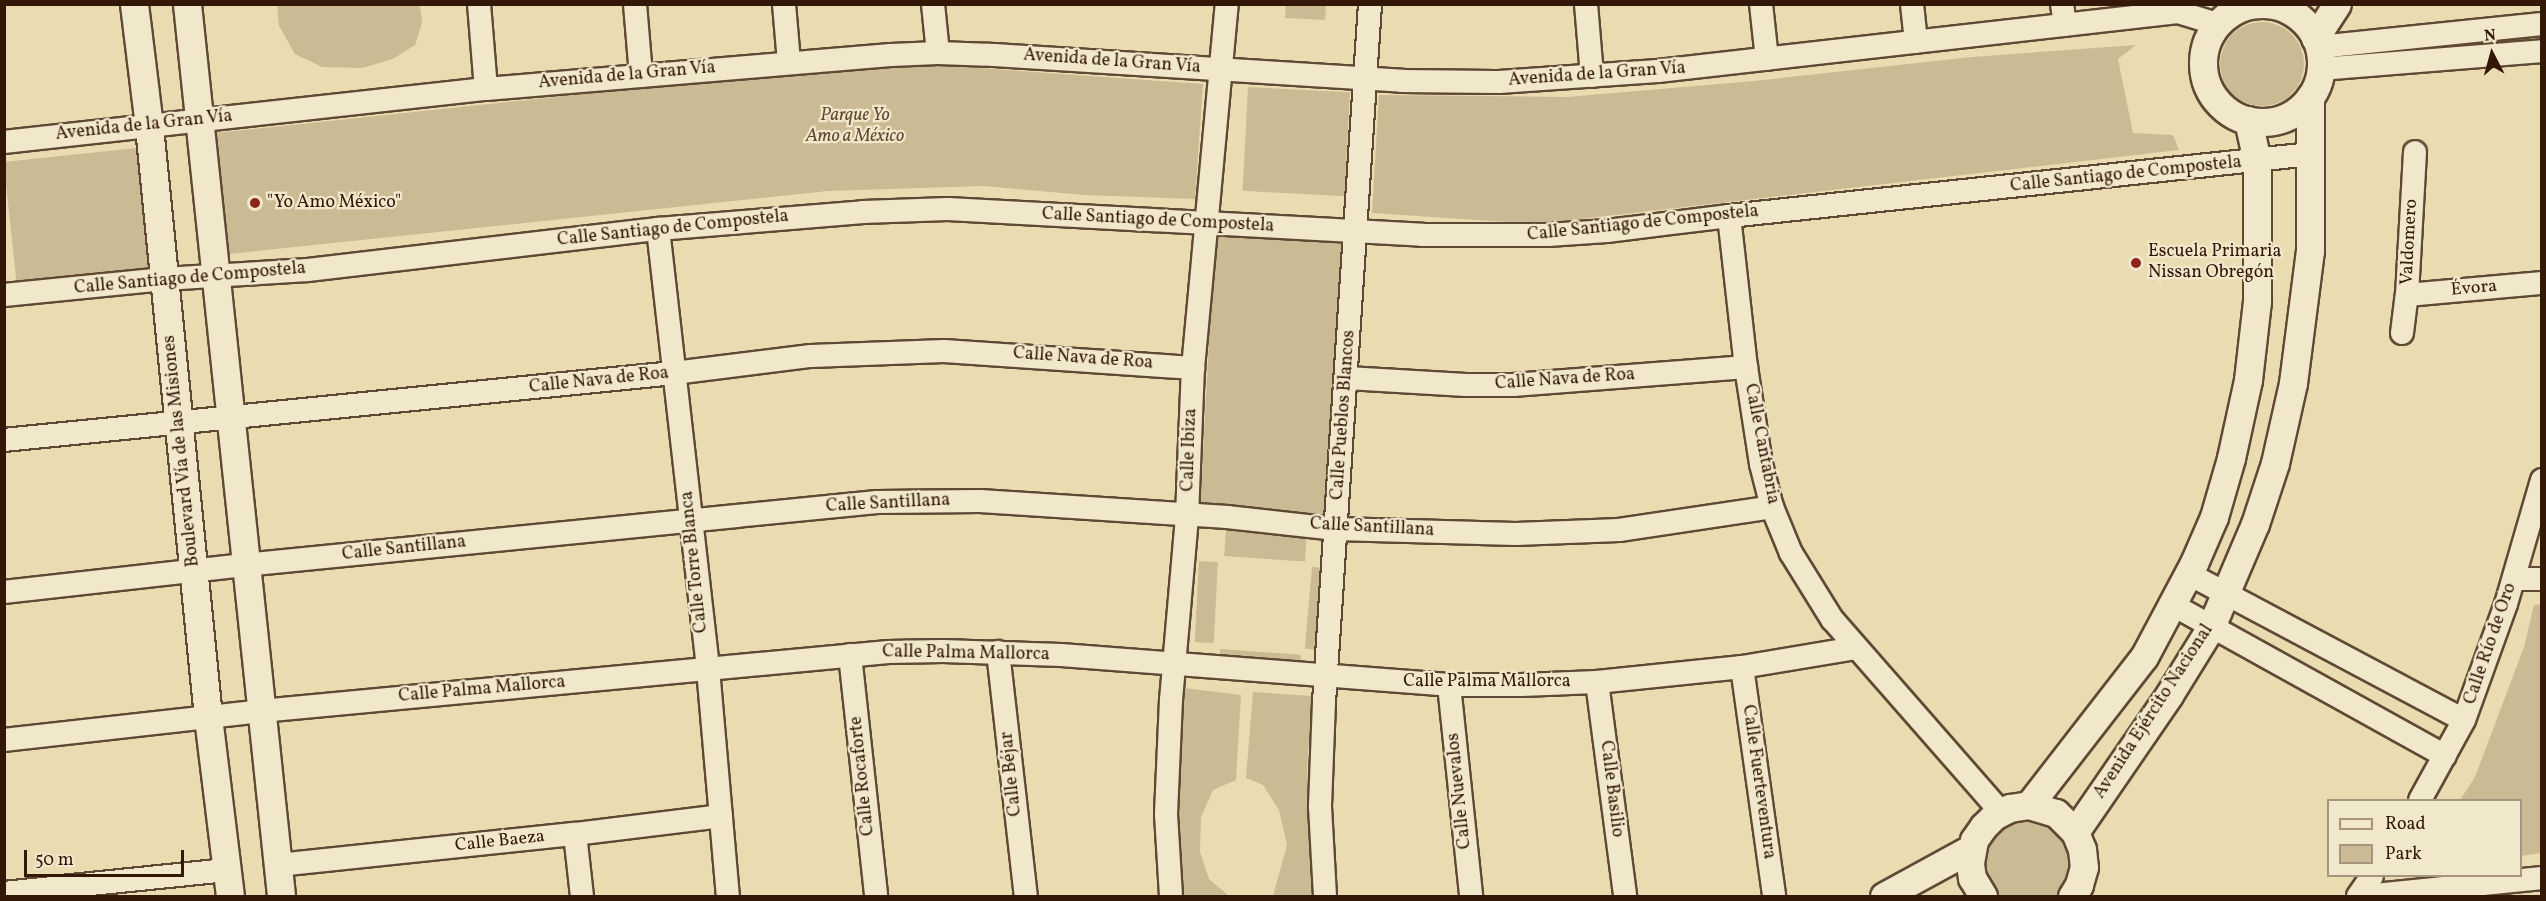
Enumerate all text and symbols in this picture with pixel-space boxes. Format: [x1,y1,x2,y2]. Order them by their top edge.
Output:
north arrow [2462,24,2522,84]
text: N [2483,25,2497,48]
street label: Avenida de la Gran Vía [1022,45,1202,79]
street label: Avenida de la Gran Vía [537,57,717,95]
street label: Avenida de la Gran Vía [1507,58,1687,92]
street label: Avenida de la Gran Vía [54,106,234,146]
park label: Parque Yo Amo a México [806,106,904,148]
street label: Calle Santiago de Compostela [2009,152,2243,198]
place label: "Yo Amo México" [267,192,401,214]
marker: "Yo Amo México" [248,196,262,210]
street label: Valdomero [2397,198,2423,286]
street label: Calle Santiago de Compostela [1526,201,1760,247]
street label: Calle Santiago de Compostela [1041,204,1275,238]
street label: Calle Santiago de Compostela [556,206,790,252]
place label: Escuela Primaria Nissan Obregón [2148,242,2281,284]
marker: Escuela Primaria Nissan Obregón [2129,256,2143,270]
street label: Calle Santiago de Compostela [73,258,307,300]
street label: Évora [2450,276,2498,302]
street label: Calle Pueblos Blancos [1327,329,1361,501]
street label: Boulevard Vía de las Misiones [159,334,205,568]
street label: Calle Nava de Roa [1012,343,1154,375]
street label: Calle Nava de Roa [528,363,670,399]
street label: Calle Nava de Roa [1494,364,1636,396]
street label: Calle Cantabria [1739,382,1783,506]
street label: Calle Ibiza [1178,408,1202,492]
street label: Calle Torre Blanca [677,490,713,634]
street label: Calle Santillana [825,490,951,518]
street label: Calle Santillana [1309,514,1435,542]
street label: Calle Santillana [341,532,467,566]
street label: Calle Río de Oro [2460,580,2522,708]
street label: Avenida Ejército Nacional [2090,621,2218,803]
street label: Calle Palma Mallorca [882,642,1050,666]
street label: Calle Palma Mallorca [1403,671,1571,693]
street label: Calle Palma Mallorca [398,672,566,708]
street label: Calle Fuerteventura [1736,704,1780,860]
street label: Calle Rocaforte [846,715,880,837]
street label: Calle Béjar [997,731,1027,817]
street label: Calle Nuevalos [1443,732,1477,850]
street label: Calle Basilio [1594,739,1628,839]
legend [2327,799,2522,877]
text: Road [2385,812,2426,837]
street label: Calle Baeza [454,827,546,857]
scale bar [27,838,188,876]
text: Park [2385,842,2422,867]
text: 50 m [35,848,74,873]

